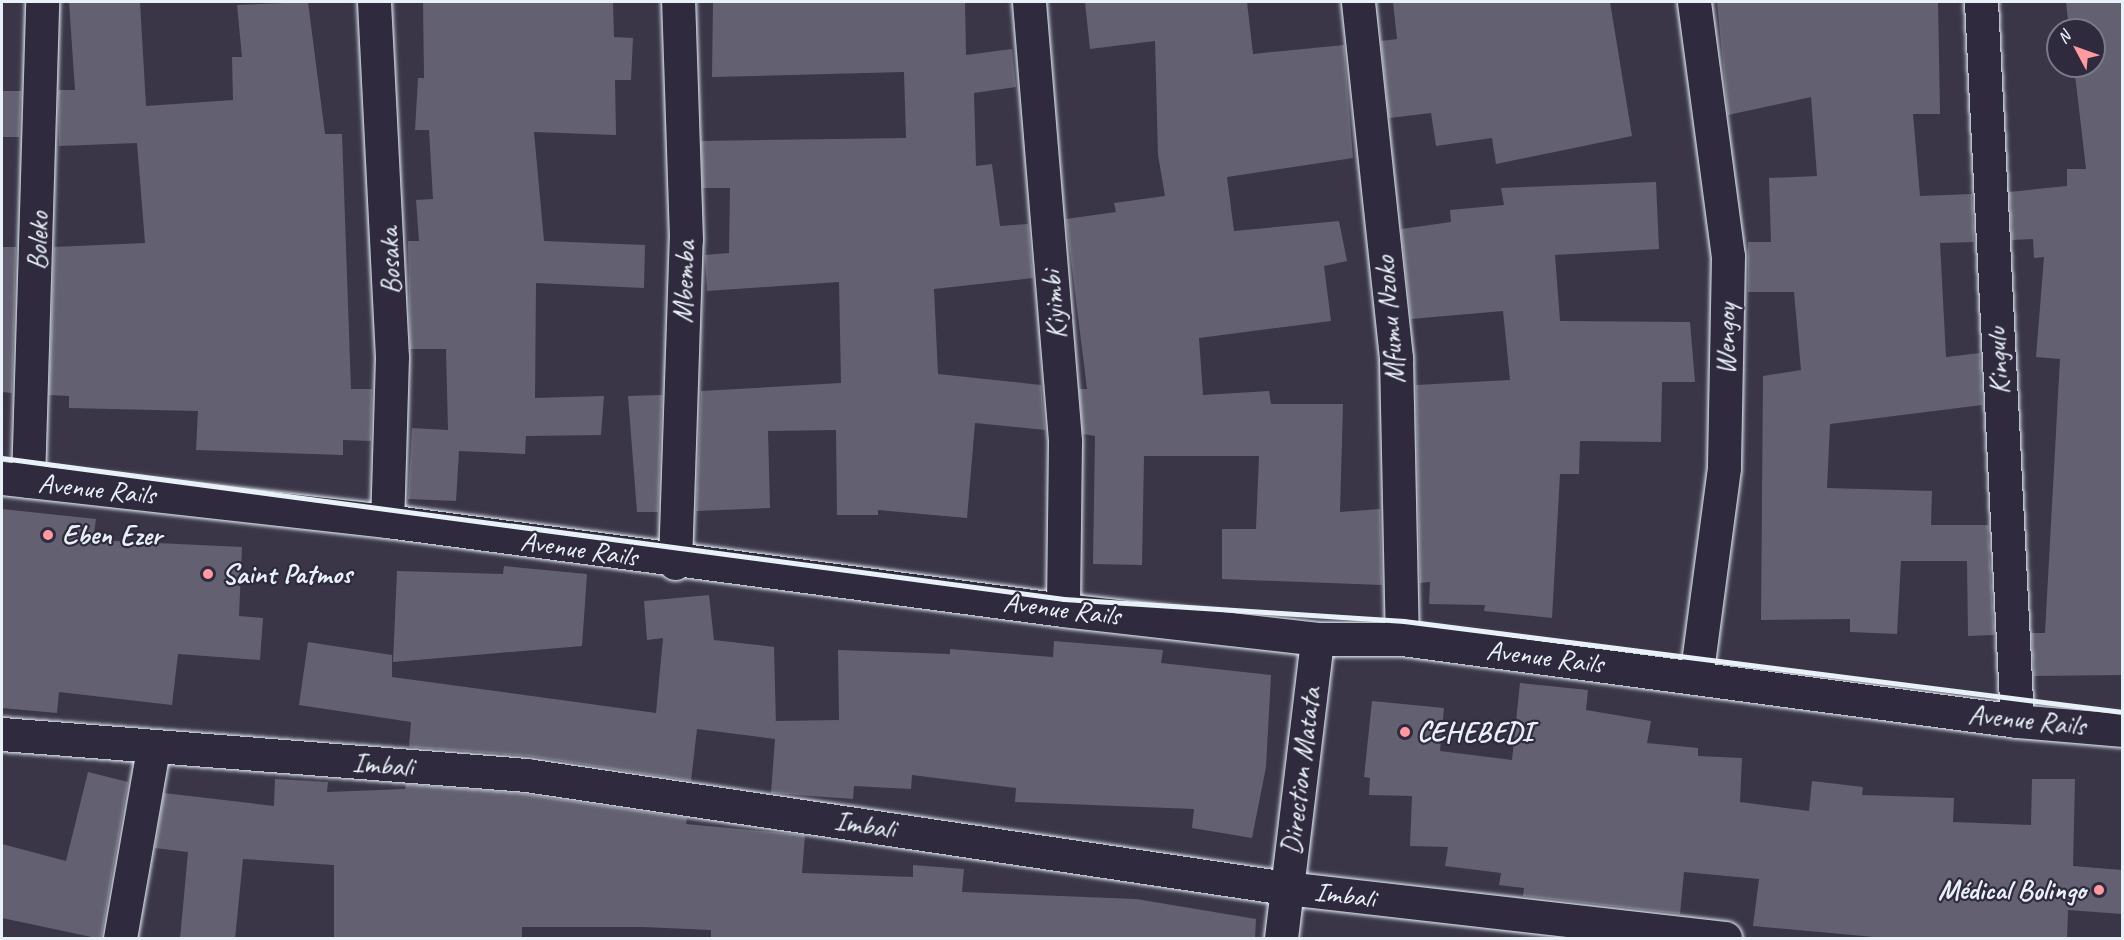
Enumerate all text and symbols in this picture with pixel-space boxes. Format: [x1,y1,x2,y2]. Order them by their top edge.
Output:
north arrow [2046,18,2106,78]
text: N [2053,27,2075,48]
street label: Boleko [20,211,56,271]
street label: Bosaka [372,227,408,295]
street label: Mbemba [666,240,702,324]
street label: Mfumu Nzoko [1368,254,1412,386]
street label: Kiyimbi [1034,269,1074,341]
street label: Wengoy [1709,303,1743,375]
street label: Kingulu [1979,326,2017,396]
street label: Avenue Rails [37,466,157,512]
place label: Eben Ezer [62,518,162,552]
street label: Avenue Rails [518,524,640,574]
marker: Eben Ezer [39,526,57,544]
place label: Saint Patmos [222,557,353,591]
marker: Saint Patmos [199,565,217,583]
street label: Avenue Rails [1002,585,1122,633]
street label: Avenue Rails [1485,633,1605,681]
street label: Direction Matata [1274,685,1328,857]
street label: Avenue Rails [1967,697,2087,743]
place label: CEHEBEDI [1417,715,1533,749]
marker: CEHEBEDI [1398,725,1412,739]
street label: Imbali [351,746,415,784]
street label: Imbali [832,804,898,846]
place label: Médical Bolingo [1938,873,2086,907]
street label: Imbali [1313,875,1377,915]
marker: Médical Bolingo [2090,881,2108,899]

